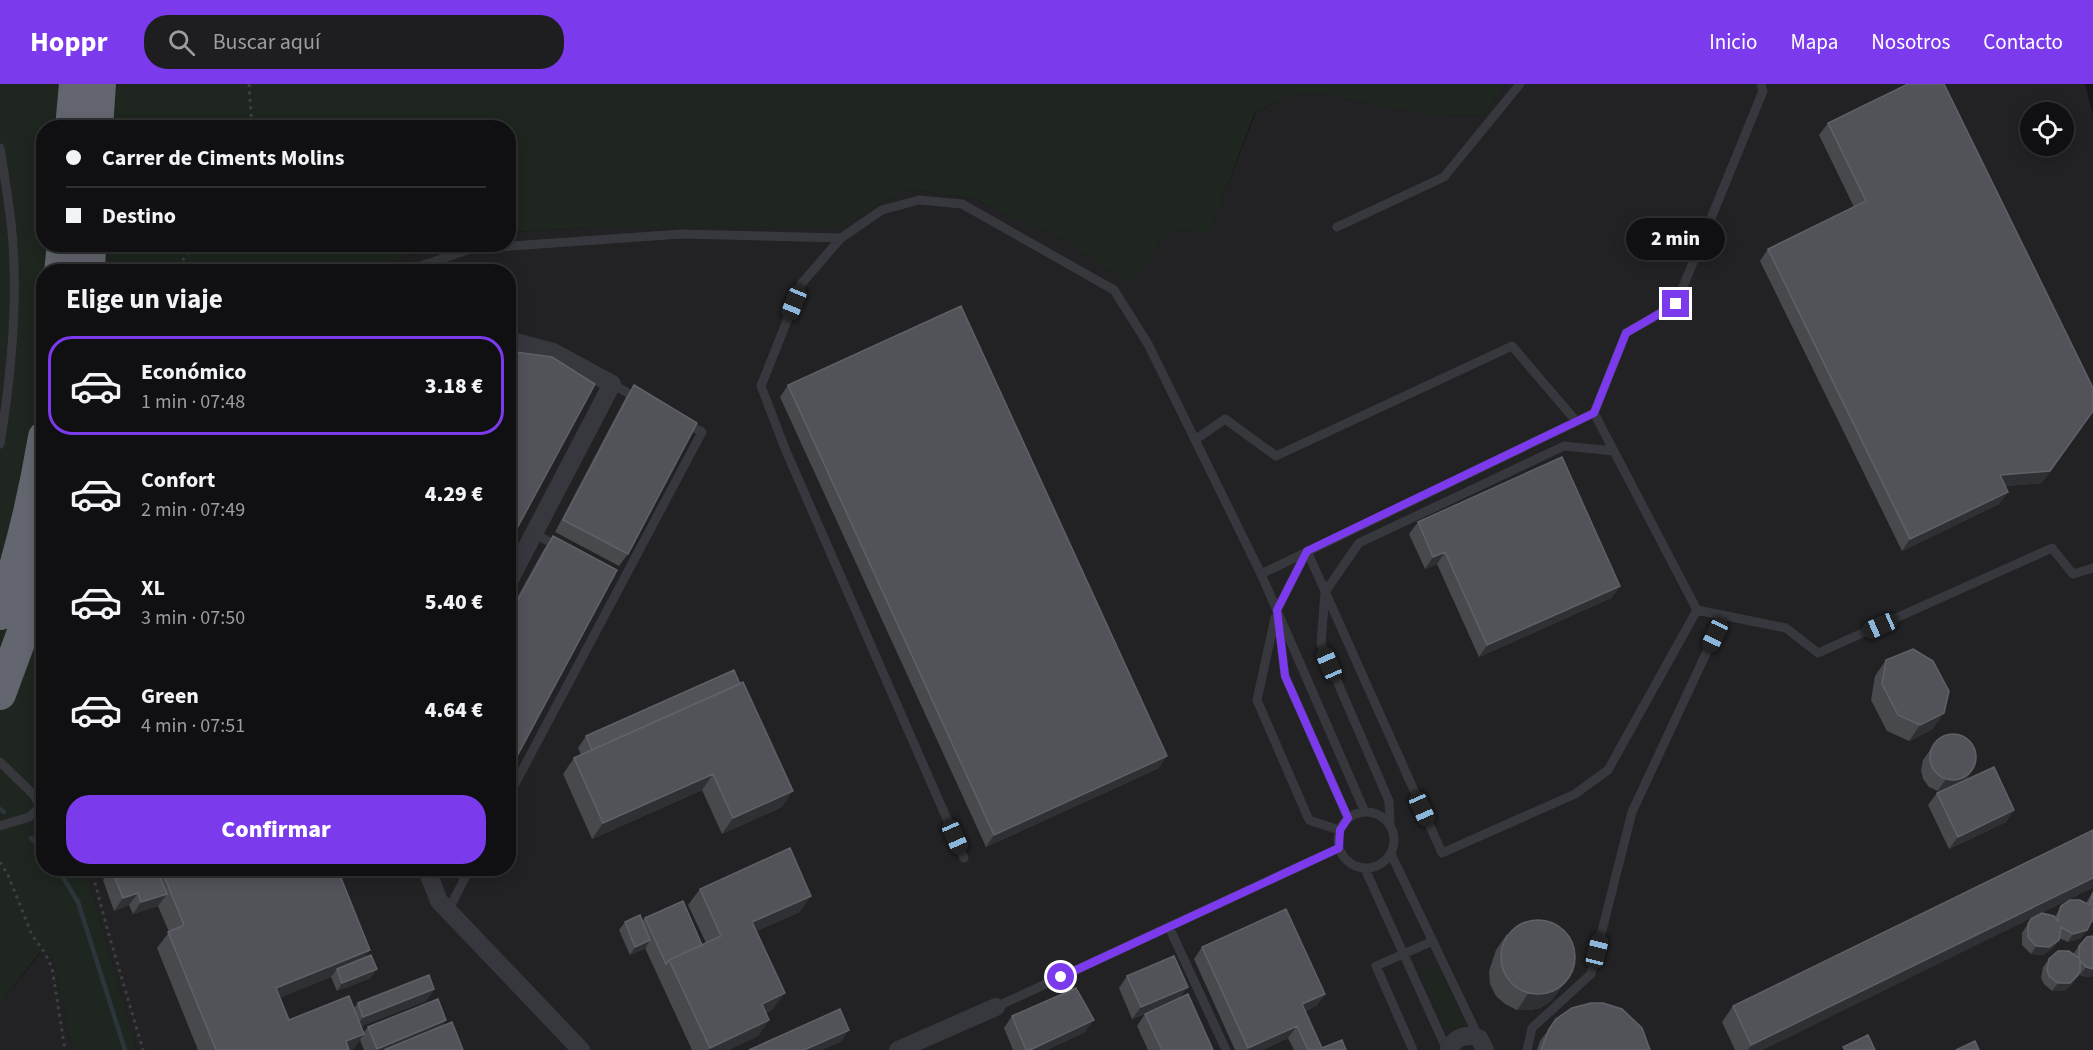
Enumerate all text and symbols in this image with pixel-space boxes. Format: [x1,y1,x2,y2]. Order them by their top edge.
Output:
search box [144,15,564,69]
text: Hoppr [30,22,108,62]
icon: search [165,26,198,59]
text: Buscar aquí [213,26,320,58]
text: Inicio [1709,27,1757,57]
text: Mapa [1790,27,1838,57]
text: Nosotros [1871,27,1950,57]
text: Contacto [1983,27,2063,57]
map controls [2020,102,2074,156]
button: locate [2020,102,2074,156]
text: Carrer de Ciments Molins [102,142,344,174]
text: Destino [102,200,176,232]
callout: 2 min [1626,217,1726,259]
text: 2 min [1651,225,1700,253]
text: Elige un viaje [66,280,223,319]
car [779,283,809,323]
route end [1662,290,1689,317]
text: Económico [141,356,246,388]
icon: car [69,359,123,413]
text: 3.18 € [425,370,483,402]
text: 1 min · 07:48 [141,388,245,416]
text: Confort [141,464,215,496]
icon: car [69,467,123,521]
text: 4.29 € [425,478,483,510]
text: 2 min · 07:49 [141,496,245,524]
text: XL [141,572,165,604]
icon: car [69,575,123,629]
text: 5.40 € [425,586,483,618]
text: 3 min · 07:50 [141,604,245,632]
car [1860,610,1900,642]
car [1699,615,1731,655]
car [1313,644,1345,684]
text: Green [141,680,199,712]
icon: car [69,683,123,737]
text: 4.64 € [425,694,483,726]
text: 4 min · 07:51 [141,712,245,740]
car [1406,789,1438,829]
button: Confirmar [66,795,486,864]
car [939,817,971,857]
car [1584,931,1610,971]
route start [1047,963,1074,990]

